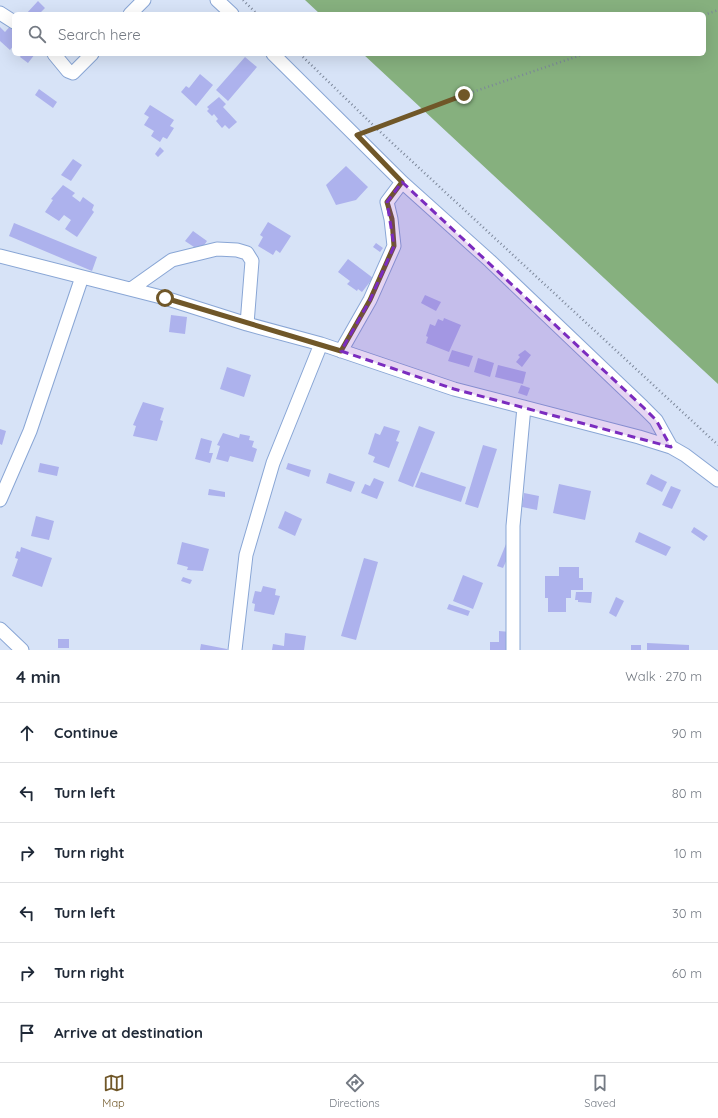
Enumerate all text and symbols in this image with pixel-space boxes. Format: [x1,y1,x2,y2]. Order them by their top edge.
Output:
search box [12,12,706,56]
icon: search [26,23,48,45]
text: Search here [58,25,141,44]
route end [455,86,473,104]
route start [156,289,174,307]
text: 4 min [16,666,61,687]
text: Walk · 270 m [625,668,702,684]
icon: ahead [16,722,38,744]
text: Continue [54,723,118,742]
text: 90 m [672,725,702,741]
icon: left [16,782,38,804]
text: Turn left [54,783,116,802]
text: 80 m [672,785,702,801]
icon: right [16,842,38,864]
text: Turn right [54,843,125,862]
text: 10 m [674,845,702,861]
icon: left [16,902,38,924]
text: Turn left [54,903,116,922]
text: 30 m [672,905,702,921]
icon: right [16,962,38,984]
text: Turn right [54,963,125,982]
text: 60 m [672,965,702,981]
icon: arrive [16,1022,38,1044]
text: Arrive at destination [54,1023,203,1042]
tab: Map [102,1072,125,1110]
tab: Directions [329,1072,380,1110]
tab: Saved [584,1072,616,1110]

